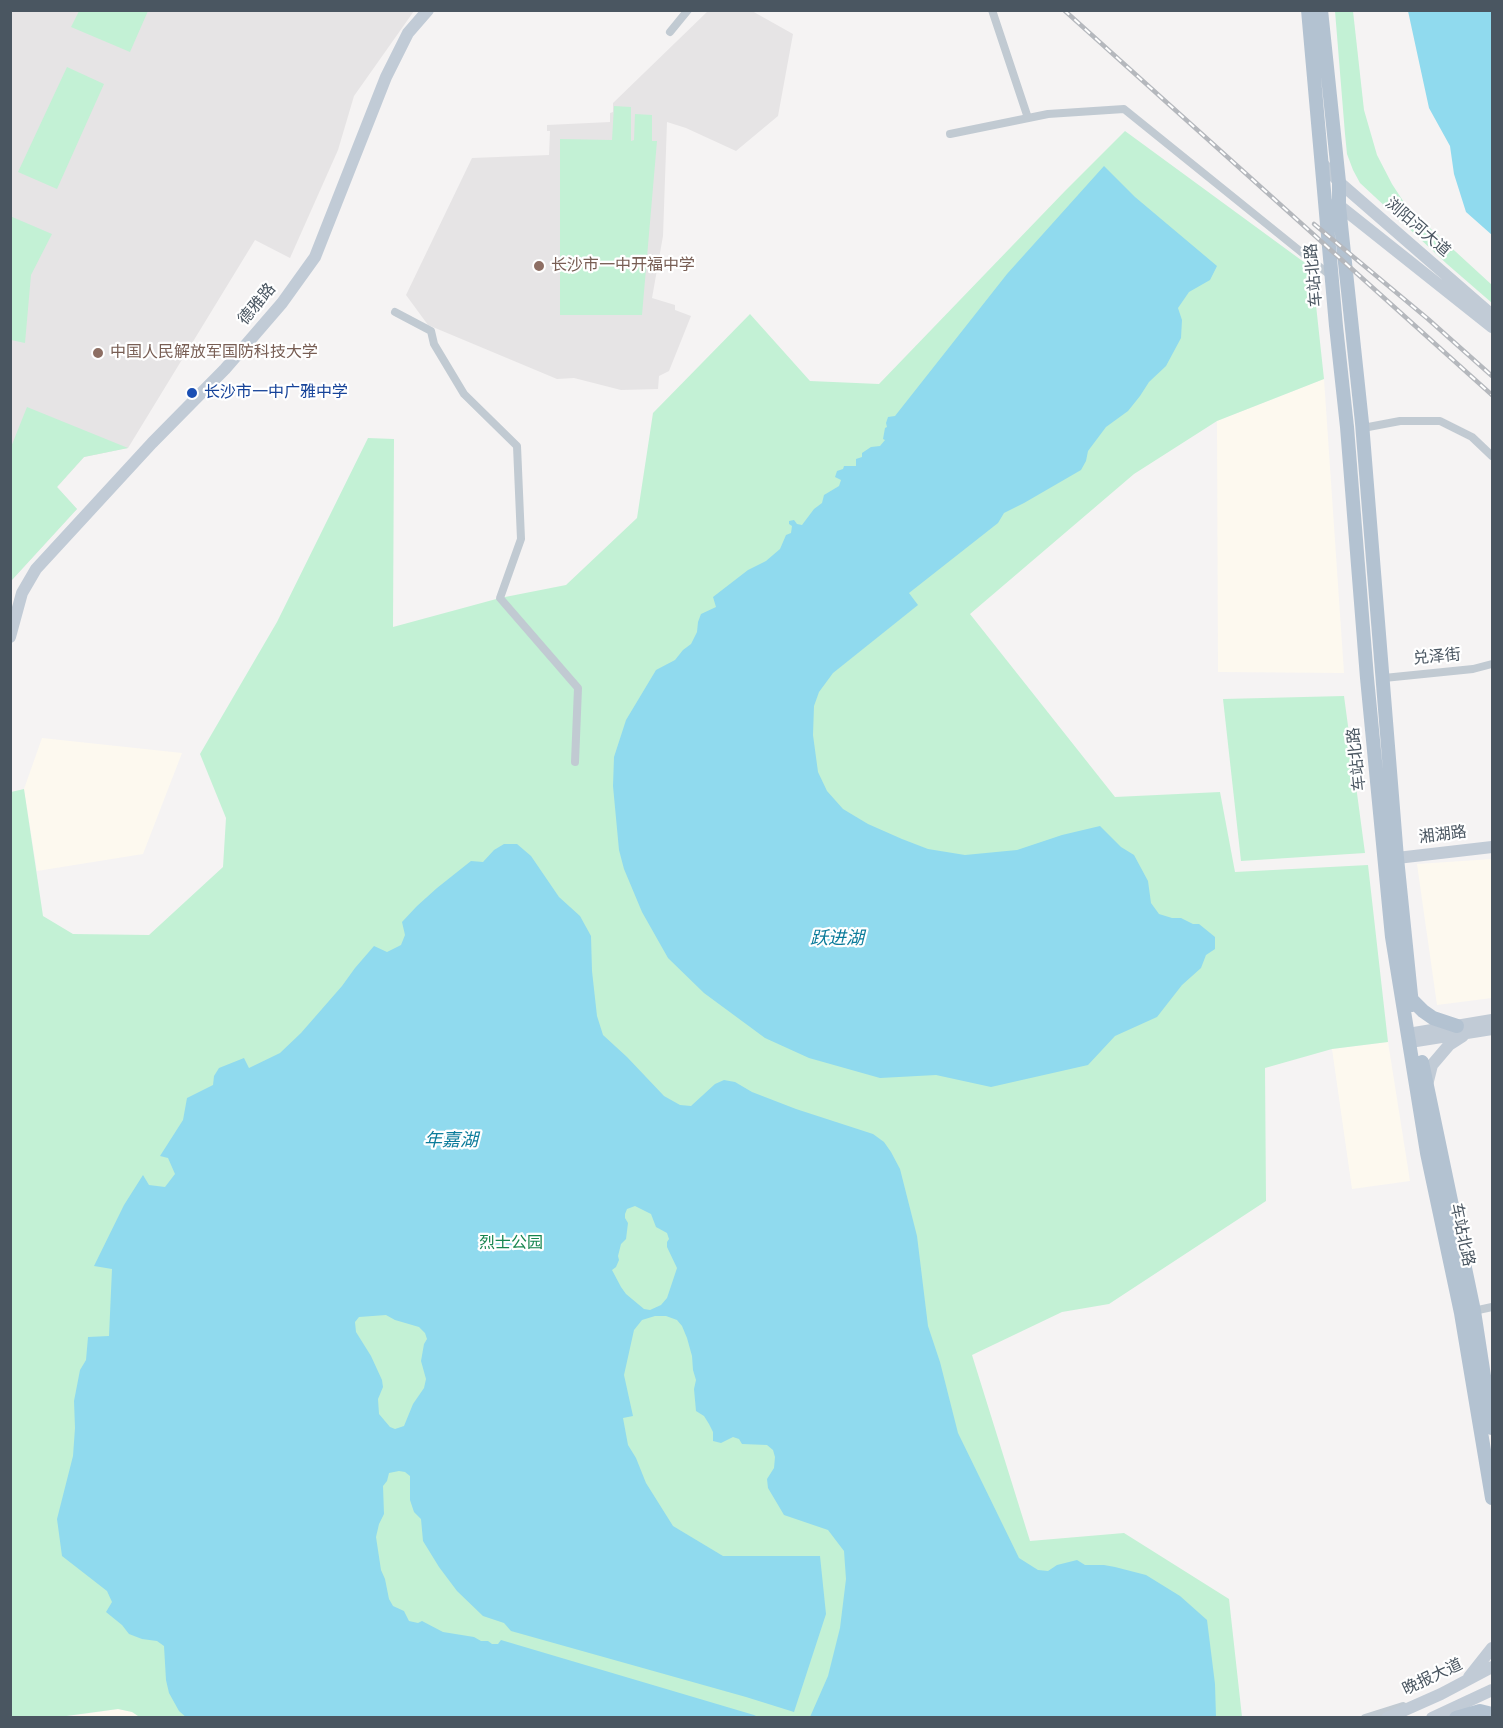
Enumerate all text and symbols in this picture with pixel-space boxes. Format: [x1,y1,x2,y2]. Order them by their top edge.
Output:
street label: 浏阳河大道 [1381,195,1453,261]
street label: 车站北路 [1303,242,1327,308]
place label: 长沙市一中开福中学 [551,256,695,276]
marker: 长沙市一中开福中学 [532,259,546,273]
street label: 德雅路 [235,280,281,330]
place label: 中国人民解放军国防科技大学 [110,343,318,363]
marker: 中国人民解放军国防科技大学 [91,346,105,360]
place label: 长沙市一中广雅中学 [204,383,348,403]
marker: 长沙市一中广雅中学 [185,386,199,400]
street label: 兑泽街 [1412,646,1462,670]
street label: 车站北路 [1345,726,1371,792]
street label: 湘湖路 [1418,824,1468,848]
water label: 跃进湖 [810,929,864,951]
water label: 年嘉湖 [424,1131,478,1153]
street label: 车站北路 [1445,1202,1477,1268]
park label: 烈士公园 [479,1234,543,1254]
street label: 晚报大道 [1400,1656,1466,1700]

